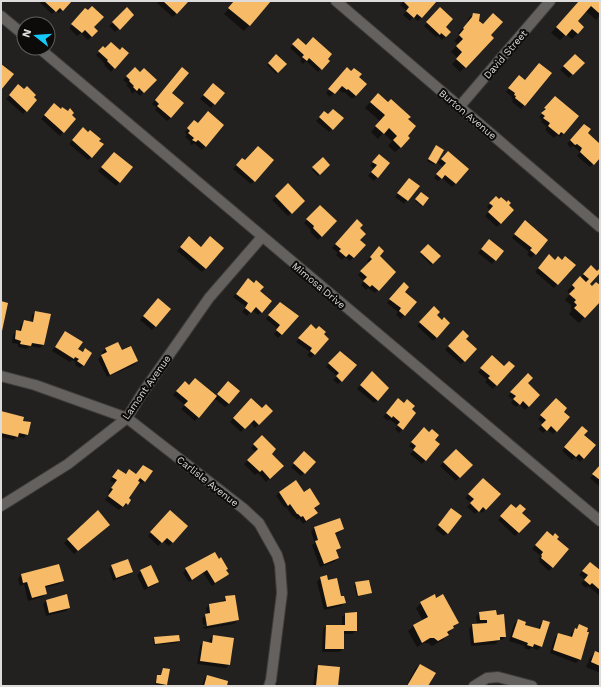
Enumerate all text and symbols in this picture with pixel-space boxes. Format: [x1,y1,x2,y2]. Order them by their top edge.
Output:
north arrow [16,16,56,56]
text: N [20,27,34,39]
street label: David Street [481,27,530,81]
street label: Burton Avenue [437,87,499,142]
street label: Mimosa Drive [290,260,348,311]
street label: Lamont Avenue [120,353,173,422]
street label: Carlisle Avenue [175,454,241,509]

